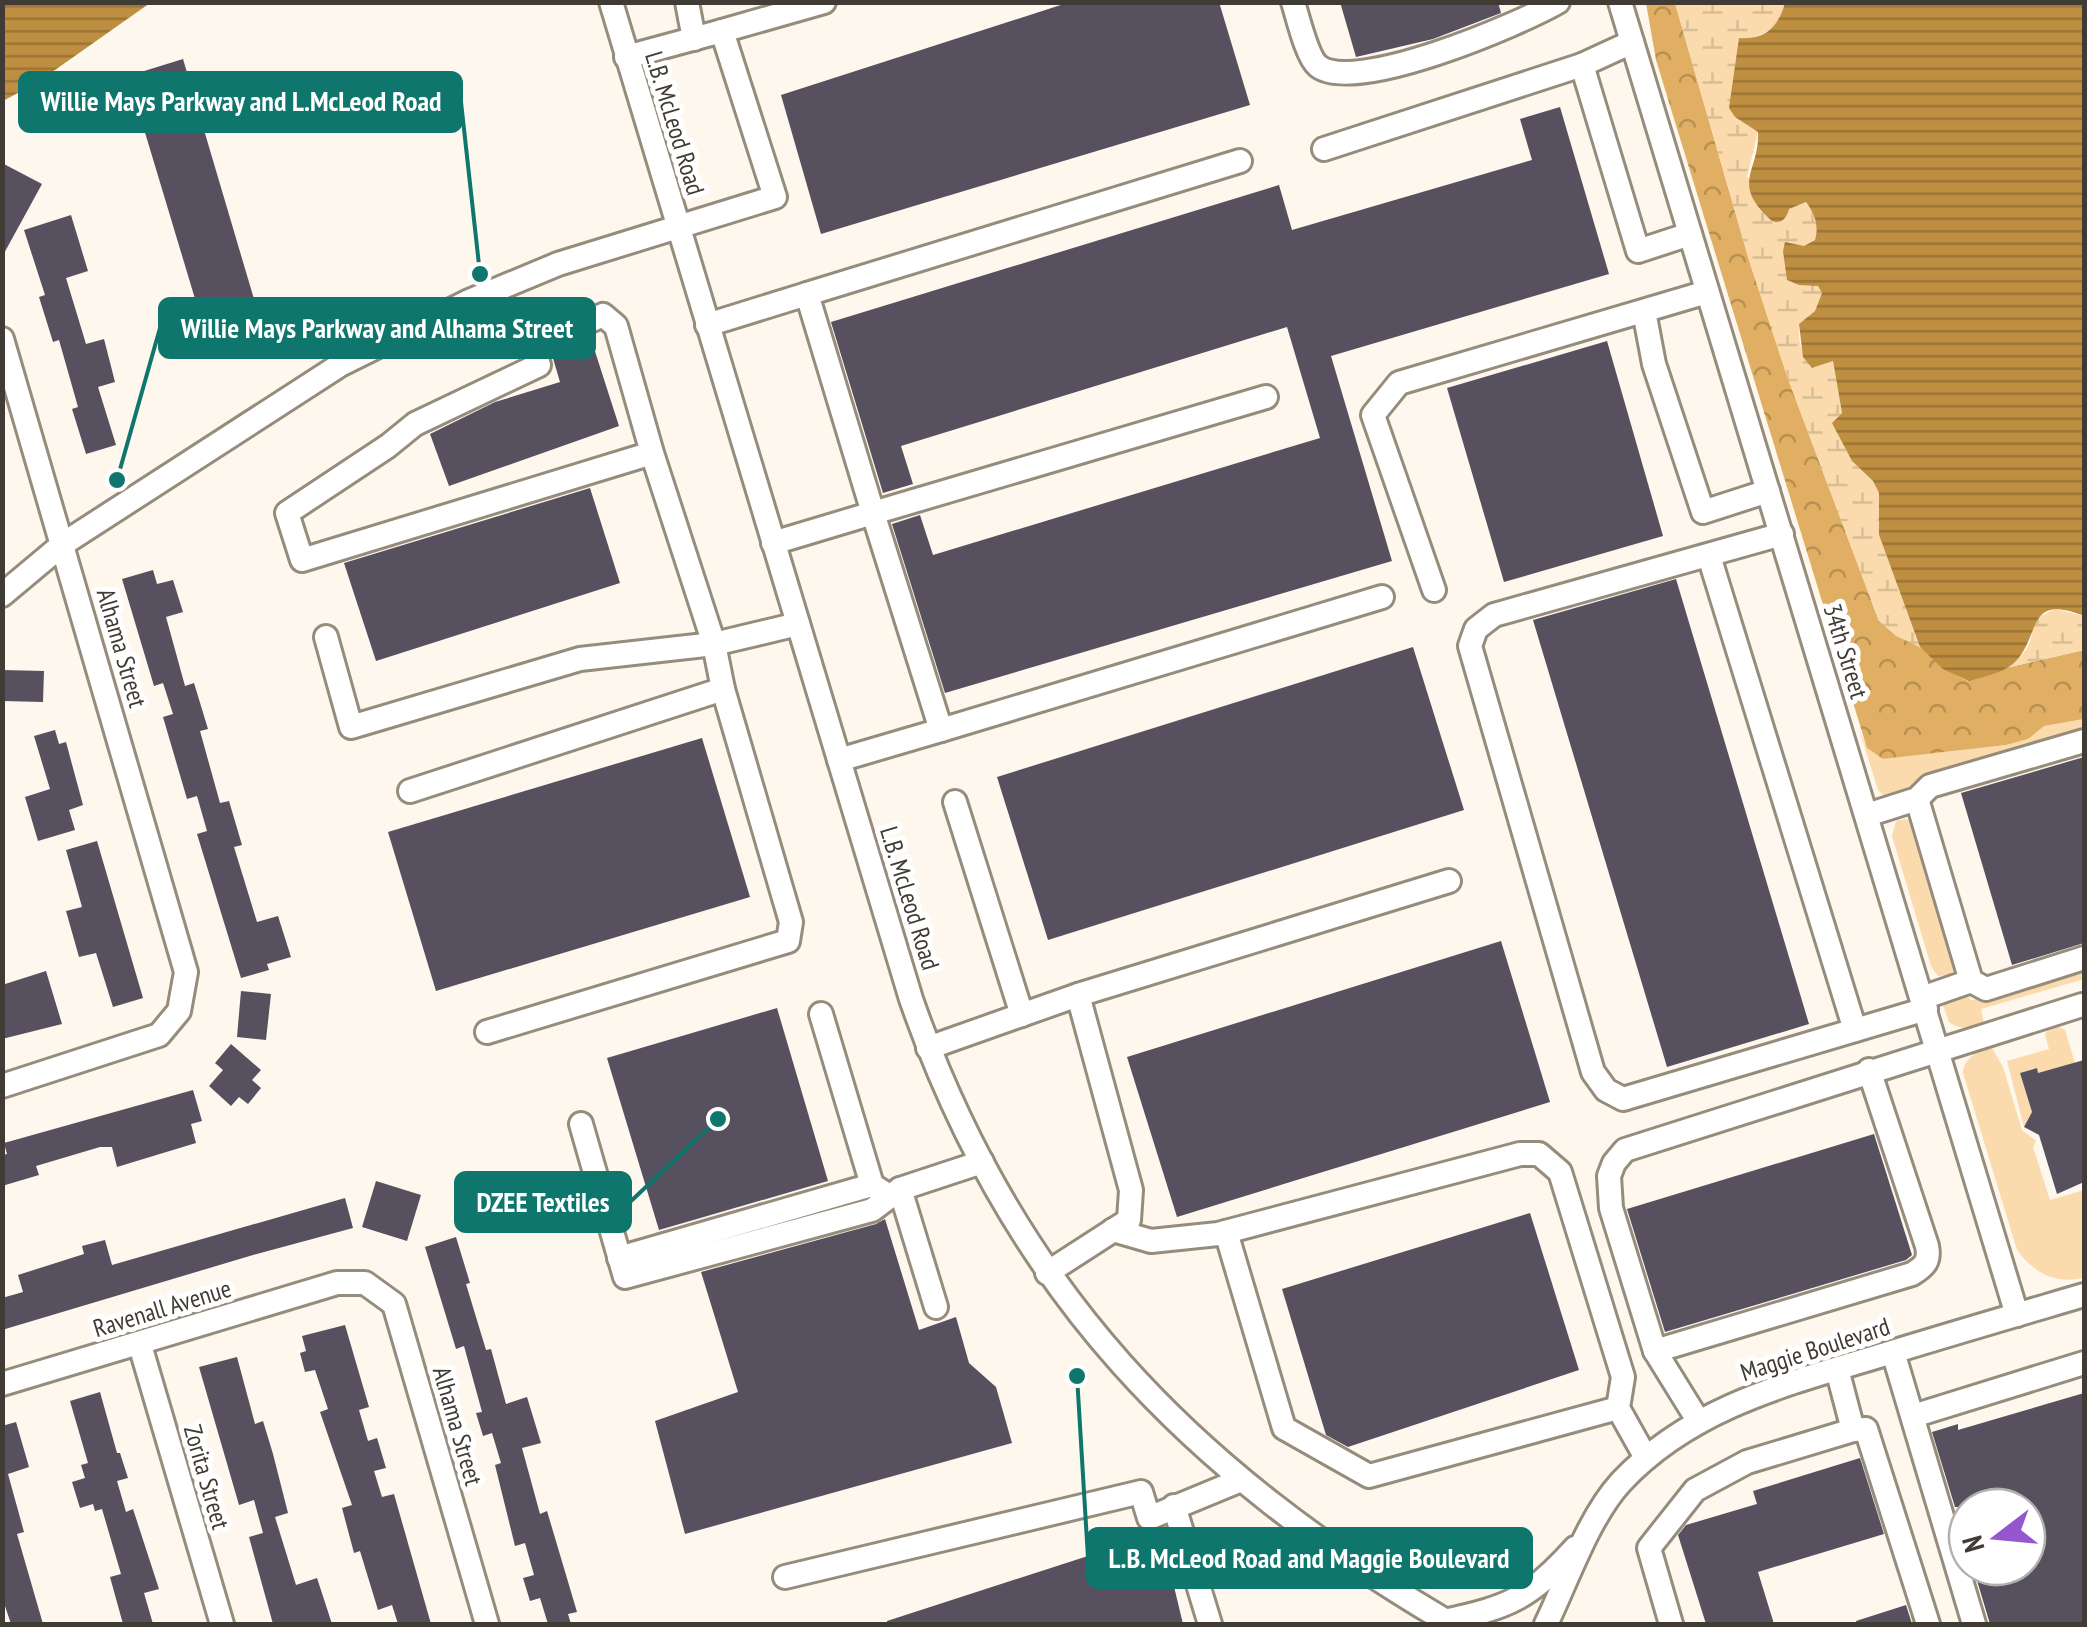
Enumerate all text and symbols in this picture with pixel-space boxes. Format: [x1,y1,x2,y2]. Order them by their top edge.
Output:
street label: L.B. McLeod Road [638,47,712,199]
callout: Willie Mays Parkway and L.McLeod Road [20,73,461,131]
text: Willie Mays Parkway and L.McLeod Road [39,82,442,119]
callout: Willie Mays Parkway and Alhama Street [160,299,594,357]
text: Willie Mays Parkway and Alhama Street [180,309,573,346]
street label: Alhama Street [90,585,154,711]
street label: 34th Street [1816,600,1876,702]
street label: L.B. McLeod Road [873,822,947,974]
callout: DZEE Textiles [456,1173,630,1231]
text: DZEE Textiles [476,1183,610,1220]
street label: Ravenall Avenue [89,1272,235,1344]
street label: Maggie Boulevard [1736,1310,1894,1388]
street label: Alhama Street [426,1363,490,1489]
street label: Zorita Street [177,1421,237,1533]
north arrow [1947,1487,2047,1587]
callout: L.B. McLeod Road and Maggie Boulevard [1088,1529,1531,1587]
text: N [1953,1532,1992,1556]
text: L.B. McLeod Road and Maggie Boulevard [1109,1539,1509,1576]

